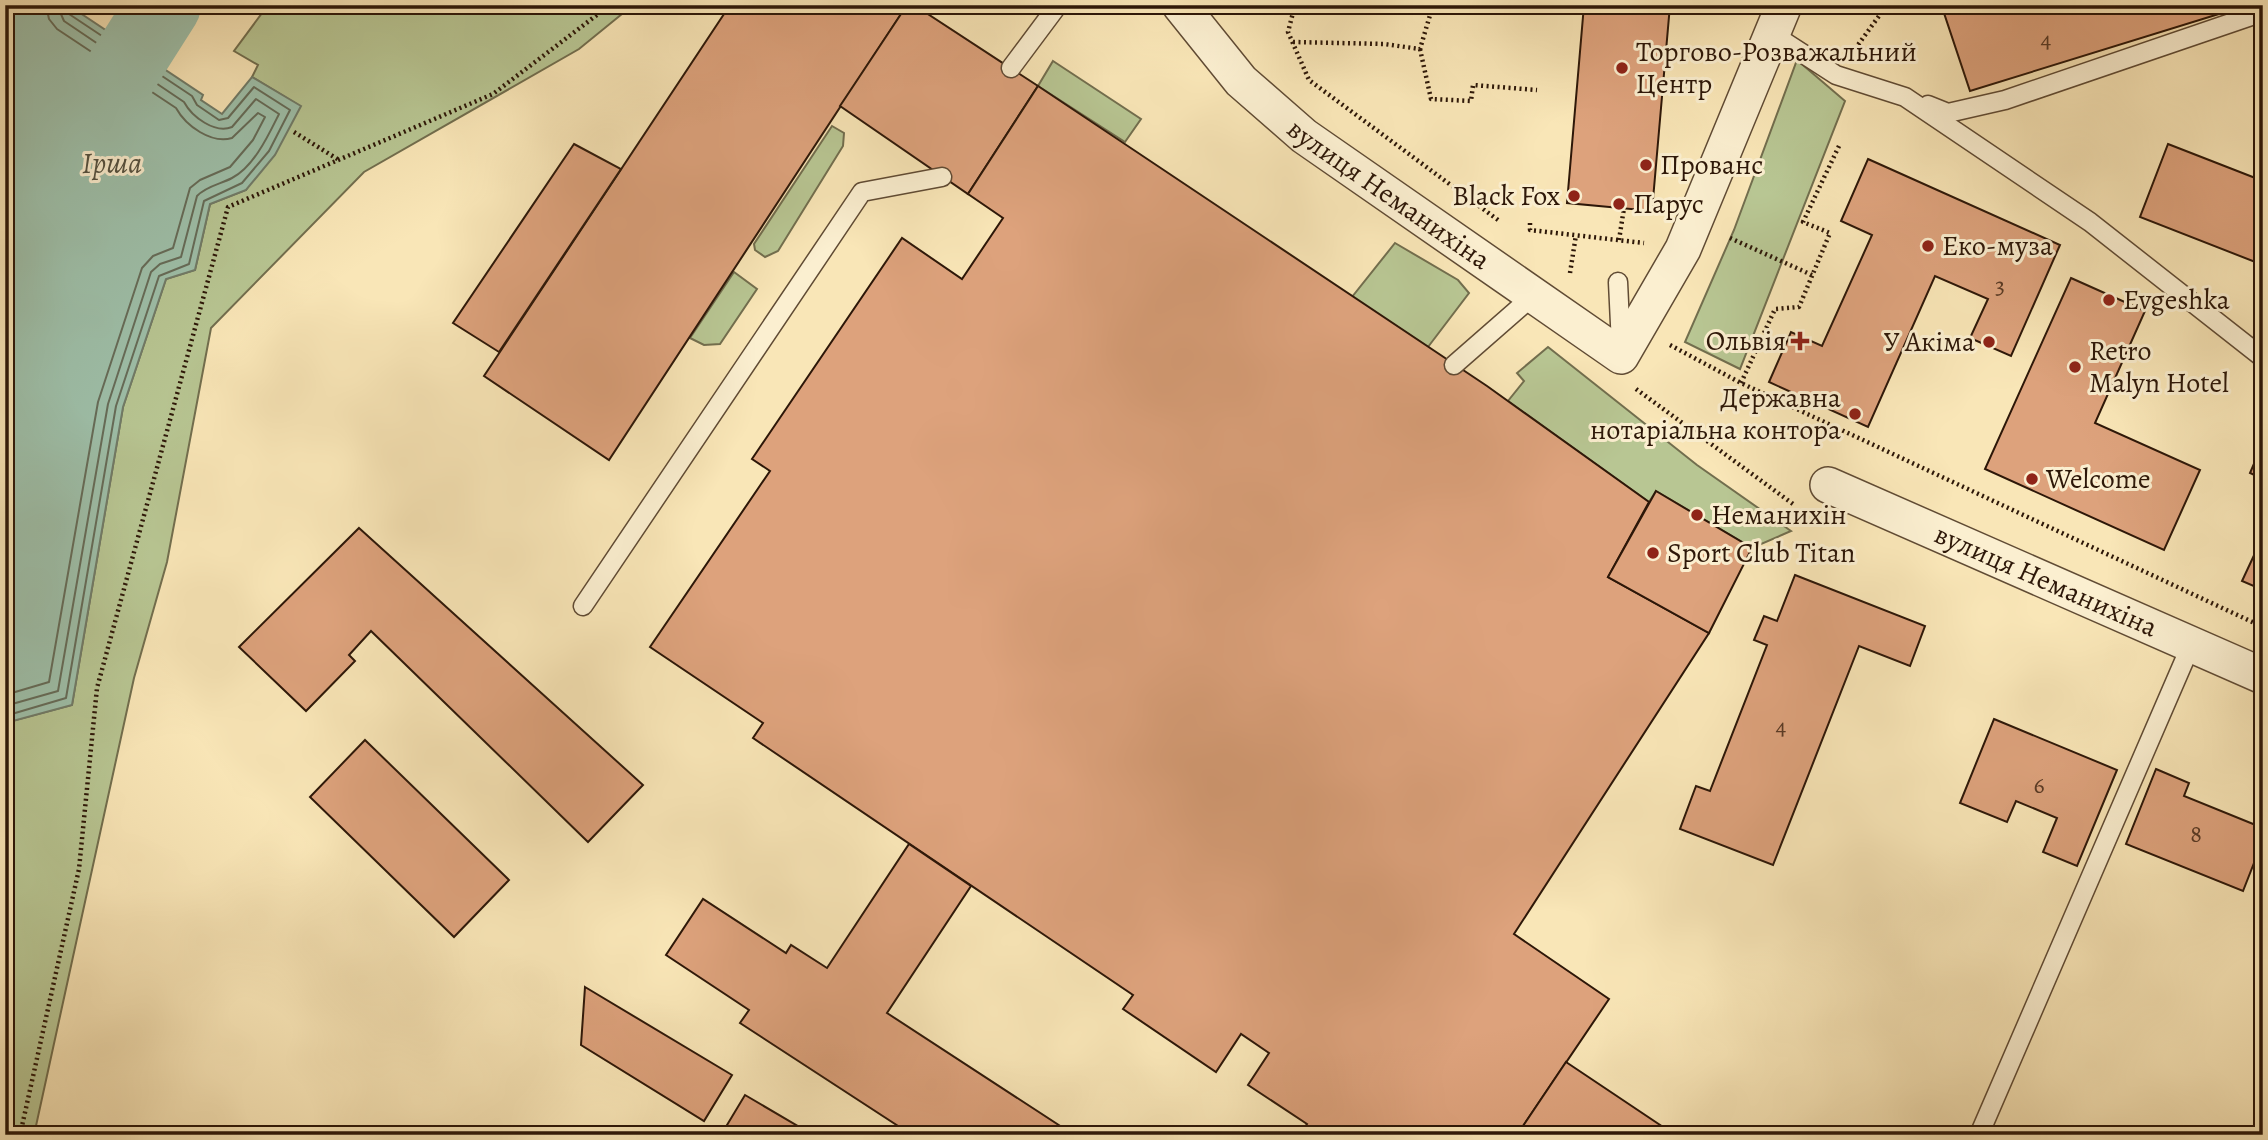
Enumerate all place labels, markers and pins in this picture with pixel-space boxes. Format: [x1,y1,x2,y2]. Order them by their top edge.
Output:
place label: Торгово-Розважальний Центр [1636,33,1917,103]
marker: Торгово-Розважальний Центр [1614,60,1630,76]
place label: Прованс [1660,146,1763,184]
marker: Прованс [1638,157,1654,173]
place label: Black Fox [1452,177,1561,215]
place label: Парус [1633,185,1704,223]
marker: Black Fox [1566,188,1582,204]
marker: Парус [1611,196,1627,212]
place label: Еко-муза [1942,227,2053,265]
marker: Еко-муза [1920,238,1936,254]
place label: Evgeshka [2123,281,2230,319]
marker: Evgeshka [2101,292,2117,308]
place label: Ольвія [1706,322,1786,360]
place label: У Акіма [1883,323,1975,361]
place label: Retro Malyn Hotel [2089,332,2229,402]
marker: Ольвія [1792,333,1808,349]
marker: У Акіма [1981,334,1997,350]
marker: Retro Malyn Hotel [2067,359,2083,375]
place label: Державна нотаріальна контора [1590,379,1841,449]
marker: Державна нотаріальна контора [1847,406,1863,422]
place label: Welcome [2045,460,2151,498]
marker: Welcome [2024,471,2040,487]
place label: Неманихін [1711,496,1847,534]
marker: Неманихін [1689,507,1705,523]
place label: Sport Club Titan [1667,534,1855,572]
marker: Sport Club Titan [1645,545,1661,561]

